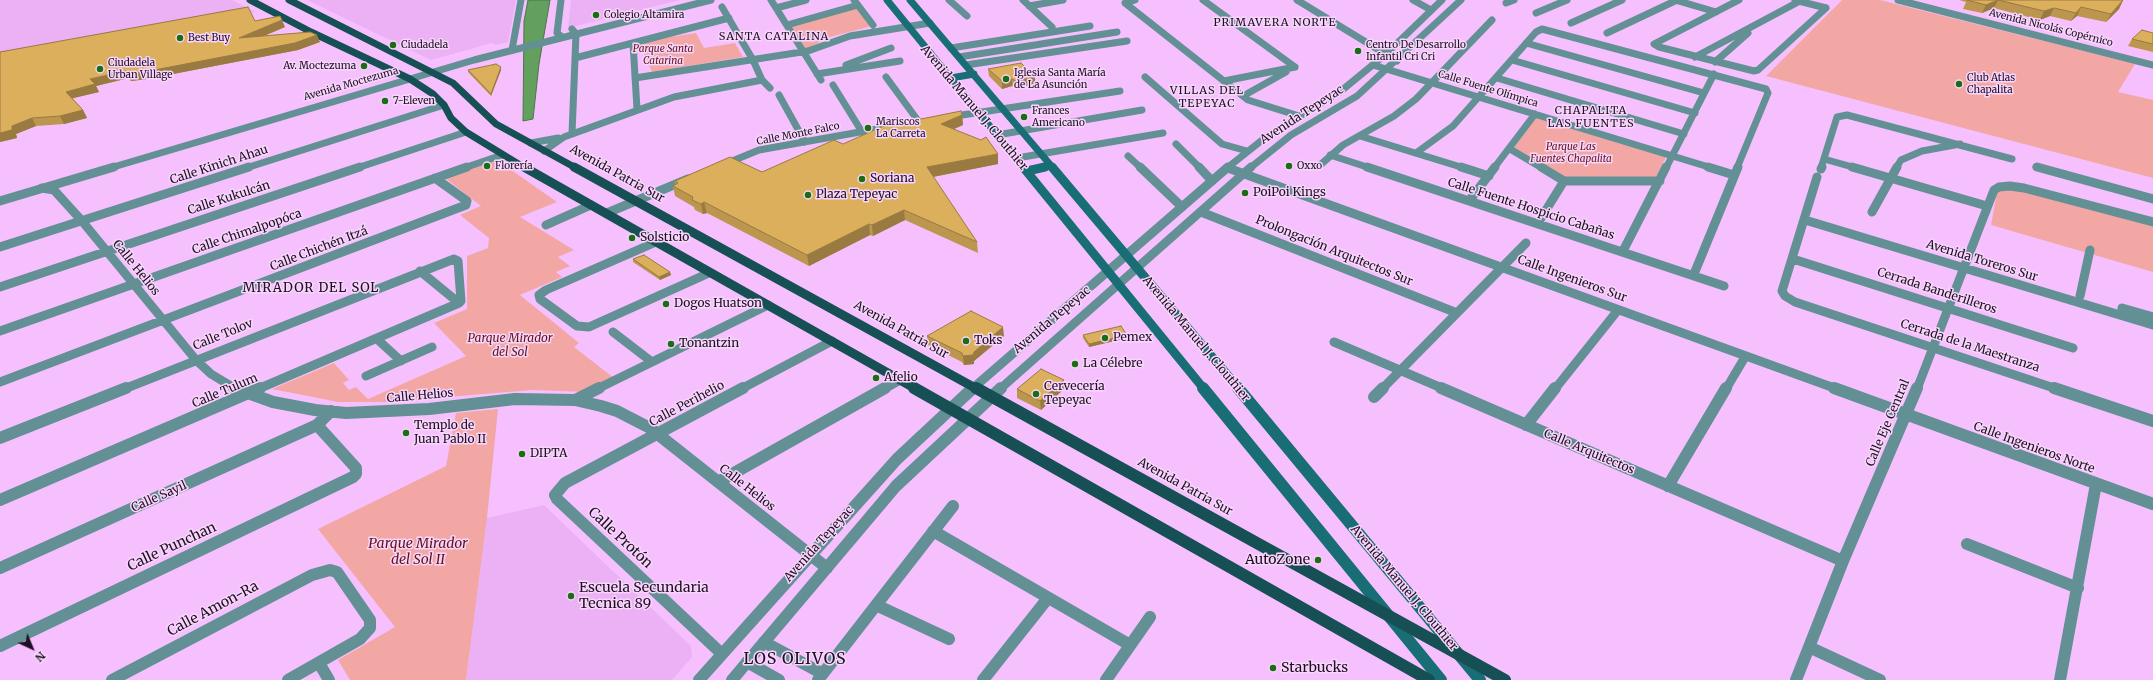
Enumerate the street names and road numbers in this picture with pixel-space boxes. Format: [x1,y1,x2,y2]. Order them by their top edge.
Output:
street label: Avenida Nicolás Copérnico [1988,7,2114,49]
street label: Avenida Manuel J. Clouthier [917,42,1031,174]
street label: Avenida Moctezuma [302,65,400,103]
street label: Calle Fuente Olímpica [1437,68,1539,110]
street label: Avenida Tepeyac [1258,83,1346,147]
street label: Calle Monte Falco [756,120,840,148]
street label: Calle Kinich Ahau [168,142,270,188]
street label: Avenida Patria Sur [567,142,667,206]
street label: Calle Fuente Hospicio Cabañas [1446,175,1616,243]
street label: Calle Kukulcán [186,178,272,218]
street label: Calle Chimalpopóca [190,207,304,257]
street label: Prolongación Arquitectos Sur [1253,213,1415,289]
street label: Calle Chichén Itzá [268,224,370,274]
street label: Calle Helios [109,237,163,299]
street label: Avenida Toreros Sur [1924,237,2040,285]
street label: Calle Ingenieros Sur [1515,253,1629,305]
street label: Cerrada Banderilleros [1875,265,1999,317]
street label: Avenida Manuel J. Clouthier [1139,273,1253,405]
street label: Avenida Tepeyac [1010,283,1094,357]
street label: Avenida Patria Sur [851,298,951,362]
street label: Calle Tolov [191,316,255,354]
street label: Cerrada de la Maestranza [1899,317,2041,375]
street label: Calle Tulum [190,371,260,411]
street label: Calle Eje Central [1863,377,1913,469]
street label: Calle Perihelio [647,378,727,430]
street label: Calle Helios [386,386,454,406]
street label: Calle Ingenieros Norte [1972,419,2096,477]
street label: Calle Arquitectos [1541,426,1637,478]
street label: Avenida Patria Sur [1135,455,1235,519]
street label: Calle Helios [716,462,778,514]
street label: Calle Sayil [129,478,189,516]
street label: Avenida Tepeyac [781,503,857,585]
street label: Calle Protón [584,504,656,572]
street label: Calle Punchan [125,519,219,575]
street label: Avenida Manuel J. Clouthier [1347,522,1461,654]
street label: Calle Amon-Ra [165,578,261,640]

